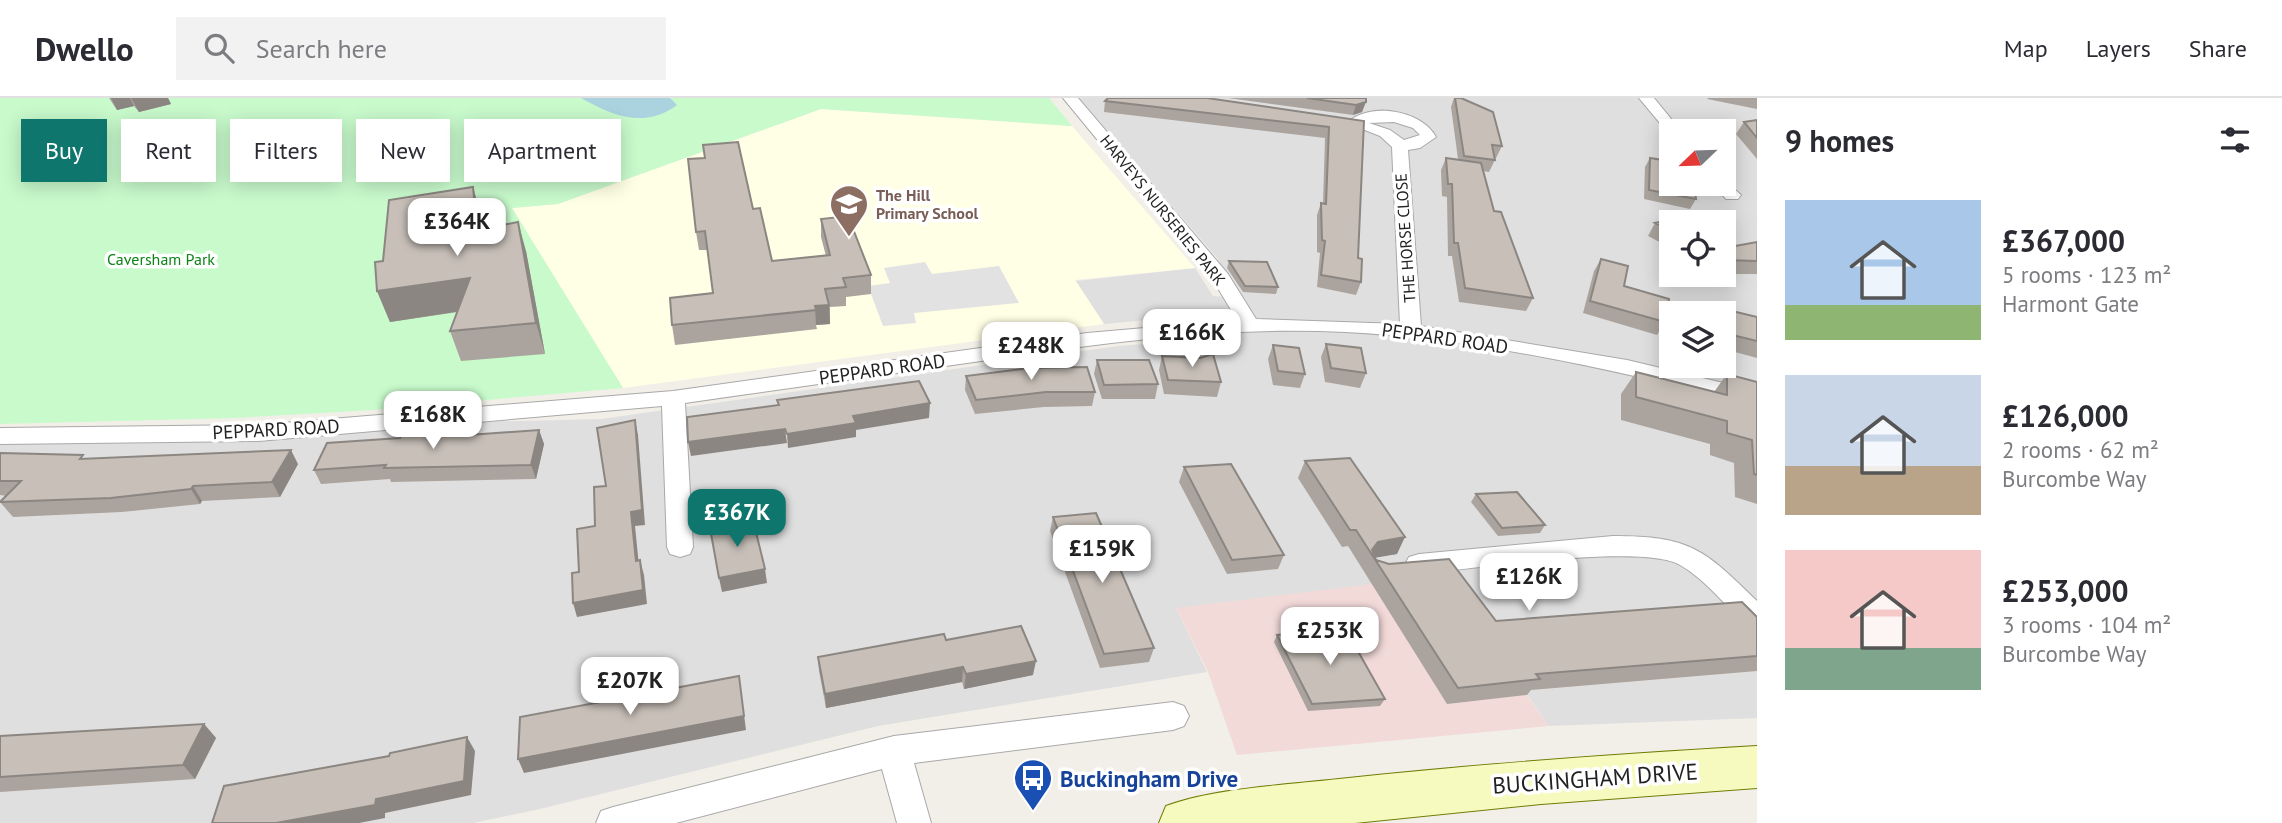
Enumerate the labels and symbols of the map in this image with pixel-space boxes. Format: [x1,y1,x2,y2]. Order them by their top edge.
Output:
north arrow [1659,119,1736,196]
street label: HARVEYS NURSERIES PARK [1096,131,1230,290]
street label: THE HORSE CLOSE [1391,173,1419,303]
school or university icon: The Hill Primary School [828,183,870,238]
place label: The Hill Primary School [876,185,978,223]
pin: £364K [408,198,506,258]
park label: Caversham Park [107,249,215,269]
pin: £166K [1143,310,1241,369]
street label: PEPPARD ROAD [1380,317,1510,359]
pin: £248K [982,322,1080,382]
street label: PEPPARD ROAD [817,348,947,390]
pin: £168K [384,392,482,451]
street label: PEPPARD ROAD [212,414,340,444]
pin: £367K [688,490,786,549]
pin: £159K [1053,526,1151,585]
pin: £126K [1480,554,1578,613]
pin: £253K [1281,608,1379,667]
pin: £207K [581,658,679,717]
street label: BUCKINGHAM DRIVE [1491,756,1699,800]
bus stop icon: Buckingham Drive [1012,757,1054,812]
place label: Buckingham Drive [1060,764,1238,793]

